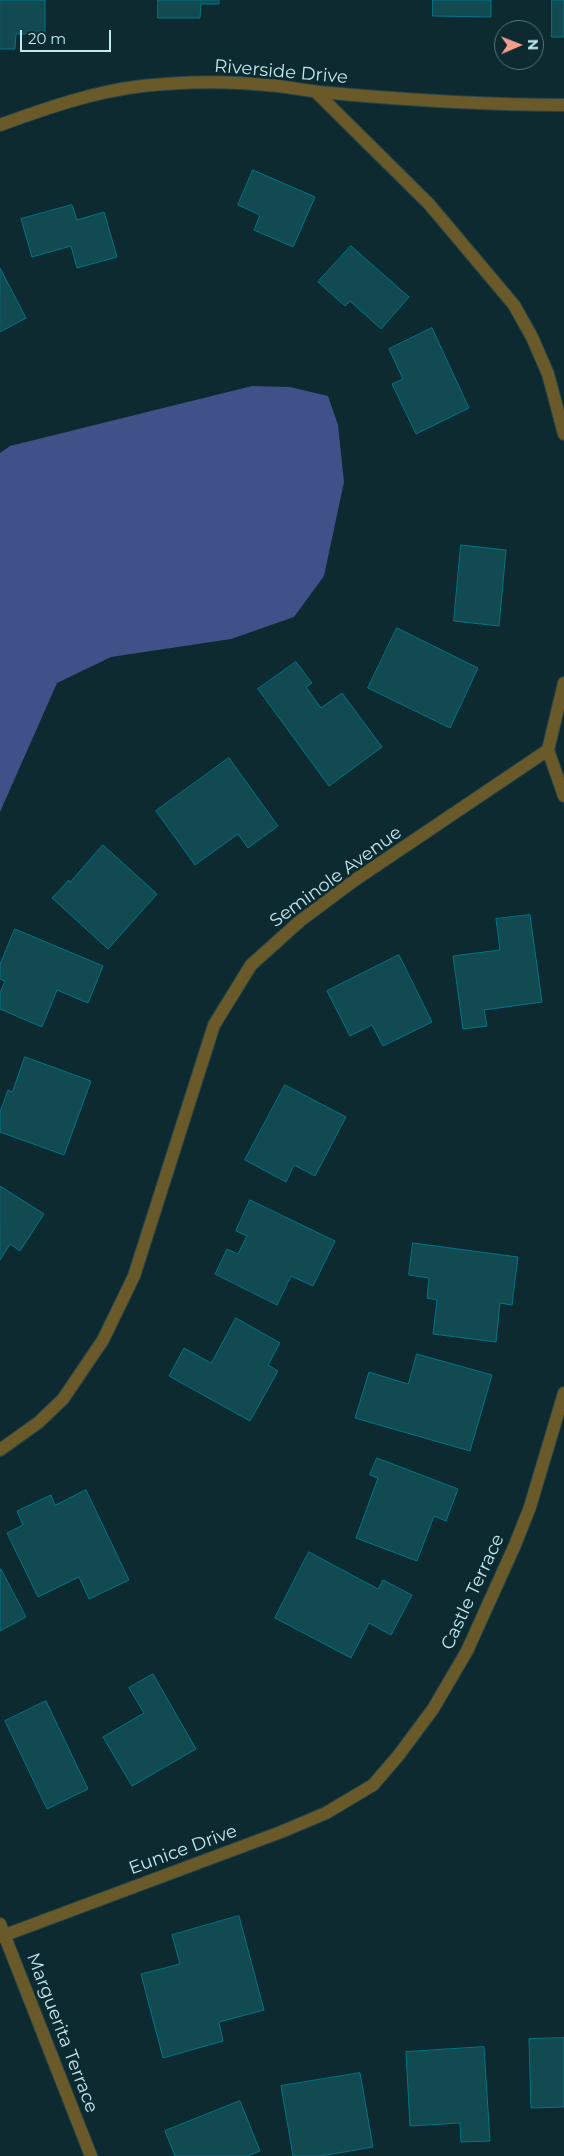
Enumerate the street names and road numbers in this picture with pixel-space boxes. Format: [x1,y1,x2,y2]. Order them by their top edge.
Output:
street label: Riverside Drive [213,55,349,89]
street label: Seminole Avenue [266,822,406,932]
street label: Castle Terrace [437,1531,509,1653]
street label: Eunice Drive [126,1820,240,1880]
street label: Marguerita Terrace [22,1950,102,2116]

